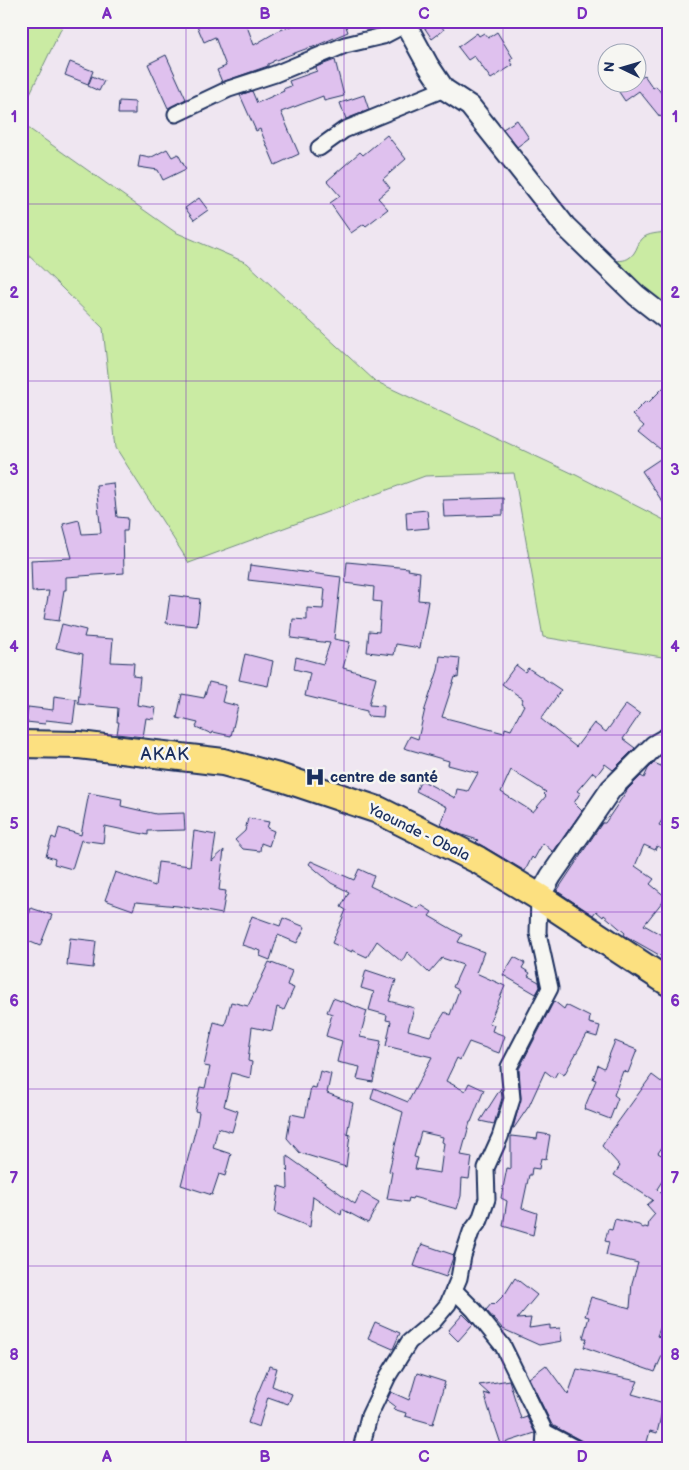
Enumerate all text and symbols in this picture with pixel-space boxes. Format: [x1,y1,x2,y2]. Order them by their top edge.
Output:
text: A [101,5,112,24]
text: B [259,5,271,24]
text: C [418,5,430,24]
text: D [576,5,588,24]
north arrow [596,42,646,92]
text: N [601,61,618,73]
text: 1 [11,108,17,127]
text: 1 [672,108,678,127]
text: 2 [9,284,19,303]
text: 2 [670,284,680,303]
text: 3 [9,461,19,480]
text: 3 [670,461,680,480]
text: 4 [9,638,19,657]
text: 4 [670,638,680,657]
district label: AKAK [140,744,190,765]
hospital icon: centre de santé [304,766,326,788]
place label: centre de santé [330,768,438,787]
street label: Yaounde - Obala [364,799,473,865]
text: 5 [9,815,19,834]
text: 5 [670,815,680,834]
text: 6 [9,992,19,1011]
text: 6 [670,992,680,1011]
text: 7 [10,1169,19,1188]
text: 7 [671,1169,680,1188]
text: 8 [9,1346,19,1365]
text: 8 [670,1346,680,1365]
text: A [101,1448,112,1467]
text: B [259,1448,271,1467]
text: C [418,1448,430,1467]
text: D [576,1448,588,1467]

